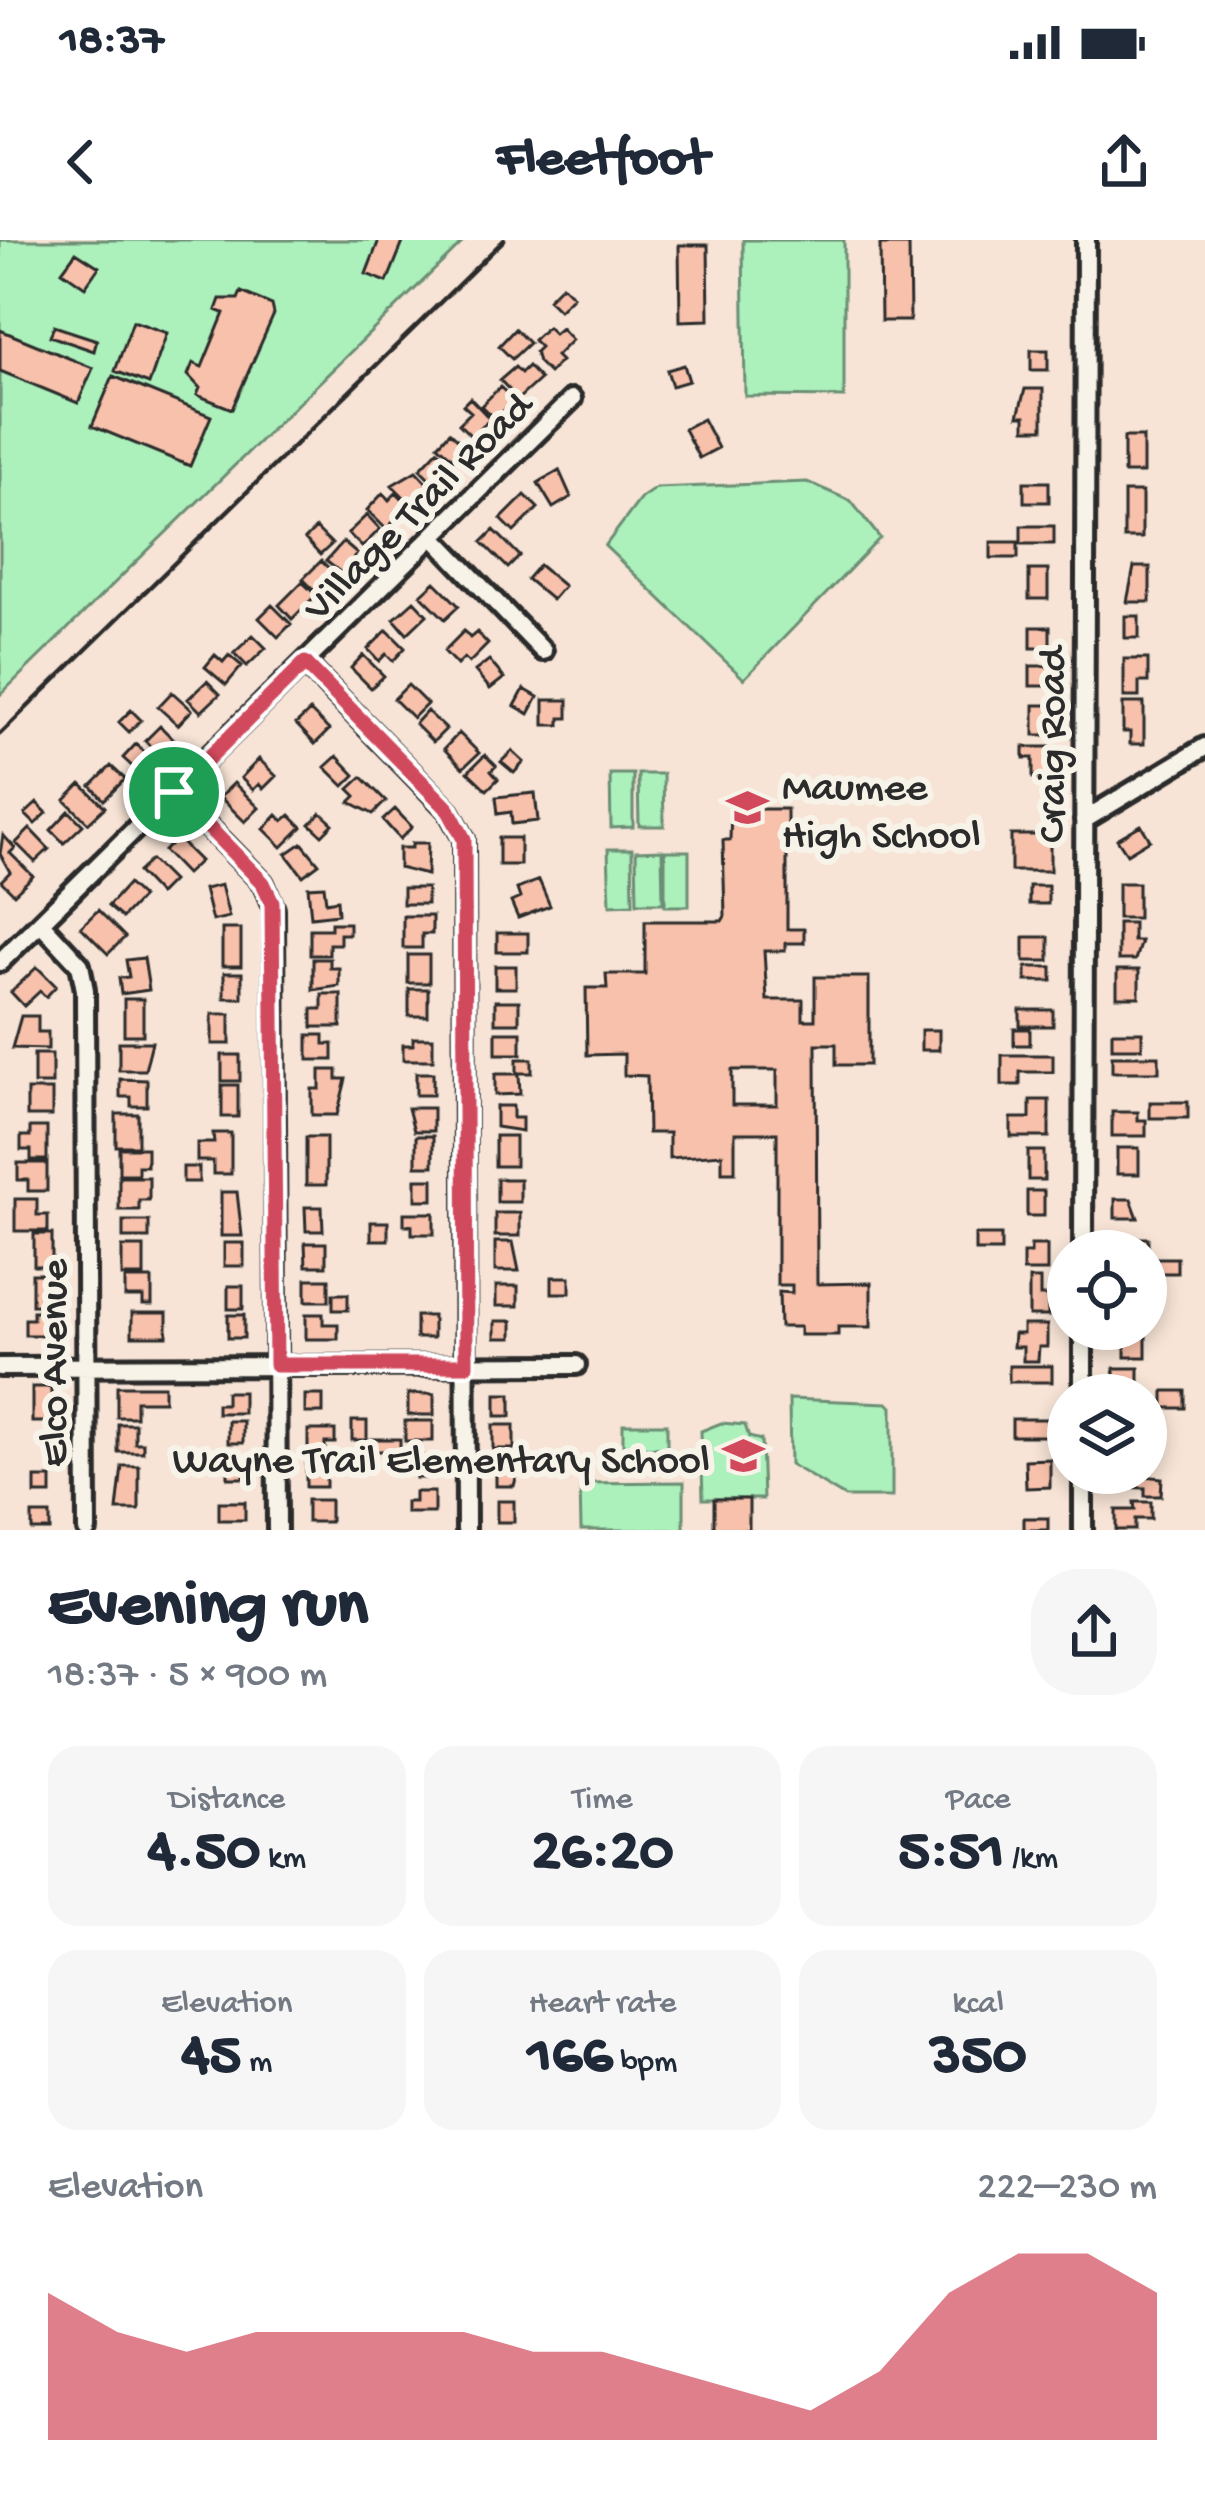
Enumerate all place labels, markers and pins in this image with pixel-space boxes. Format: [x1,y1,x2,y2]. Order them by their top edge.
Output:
pin [123,741,225,843]
place label: Maumee High School [782,766,981,863]
school or university icon: Maumee High School [725,784,771,830]
school or university icon: Wayne Trail Elementary School [721,1433,767,1479]
place label: Wayne Trail Elementary School [172,1439,710,1488]

